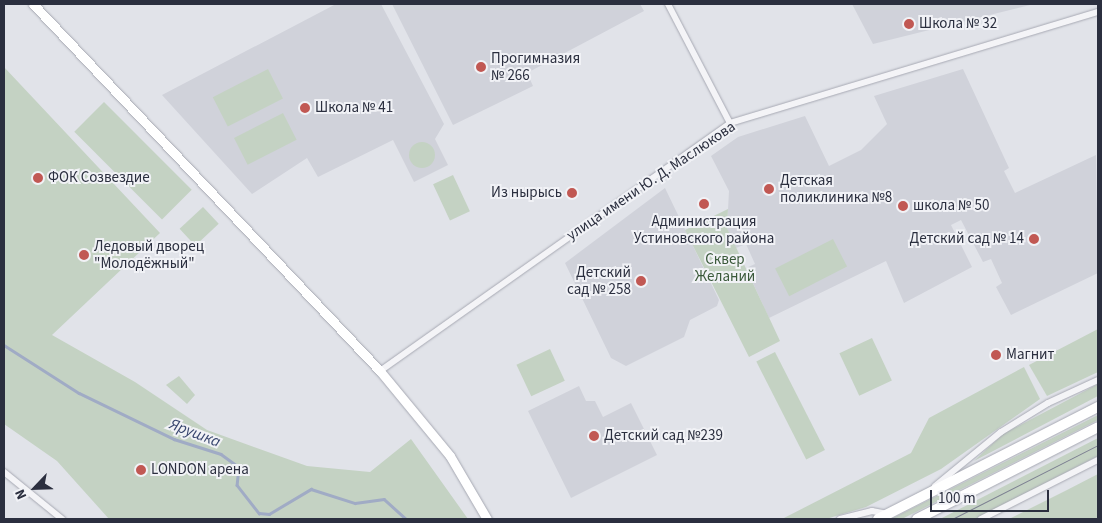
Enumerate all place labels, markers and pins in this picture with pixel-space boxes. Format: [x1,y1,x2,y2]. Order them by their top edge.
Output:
place label: Школа № 32 [919,15,997,33]
marker: Школа № 32 [903,18,915,30]
place label: Прогимназия № 266 [491,49,580,84]
marker: Прогимназия № 266 [475,61,487,73]
place label: Школа № 41 [315,99,393,117]
marker: Школа № 41 [299,102,311,114]
place label: ФОК Созвездие [48,169,150,187]
place label: Детская поликлиника №8 [780,171,892,206]
marker: ФОК Созвездие [32,172,44,184]
marker: Детская поликлиника №8 [762,182,776,196]
place label: Из нырысь [491,184,562,202]
marker: Из нырысь [566,187,578,199]
place label: школа № 50 [913,197,989,215]
marker: Администрация Устиновского района [698,198,710,210]
marker: школа № 50 [897,200,909,212]
place label: Администрация Устиновского района [634,212,774,247]
place label: Детский сад № 14 [910,230,1024,248]
marker: Детский сад № 14 [1028,233,1040,245]
place label: Ледовый дворец "Молодёжный" [94,237,204,272]
marker: Ледовый дворец "Молодёжный" [78,249,90,261]
place label: Детский сад № 258 [567,263,631,298]
marker: Детский сад № 258 [635,275,647,287]
place label: Магнит [1006,346,1054,364]
marker: Магнит [990,349,1002,361]
place label: Детский сад №239 [604,427,723,445]
marker: Детский сад №239 [588,430,600,442]
place label: LONDON арена [151,461,249,479]
marker: LONDON арена [135,464,147,476]

